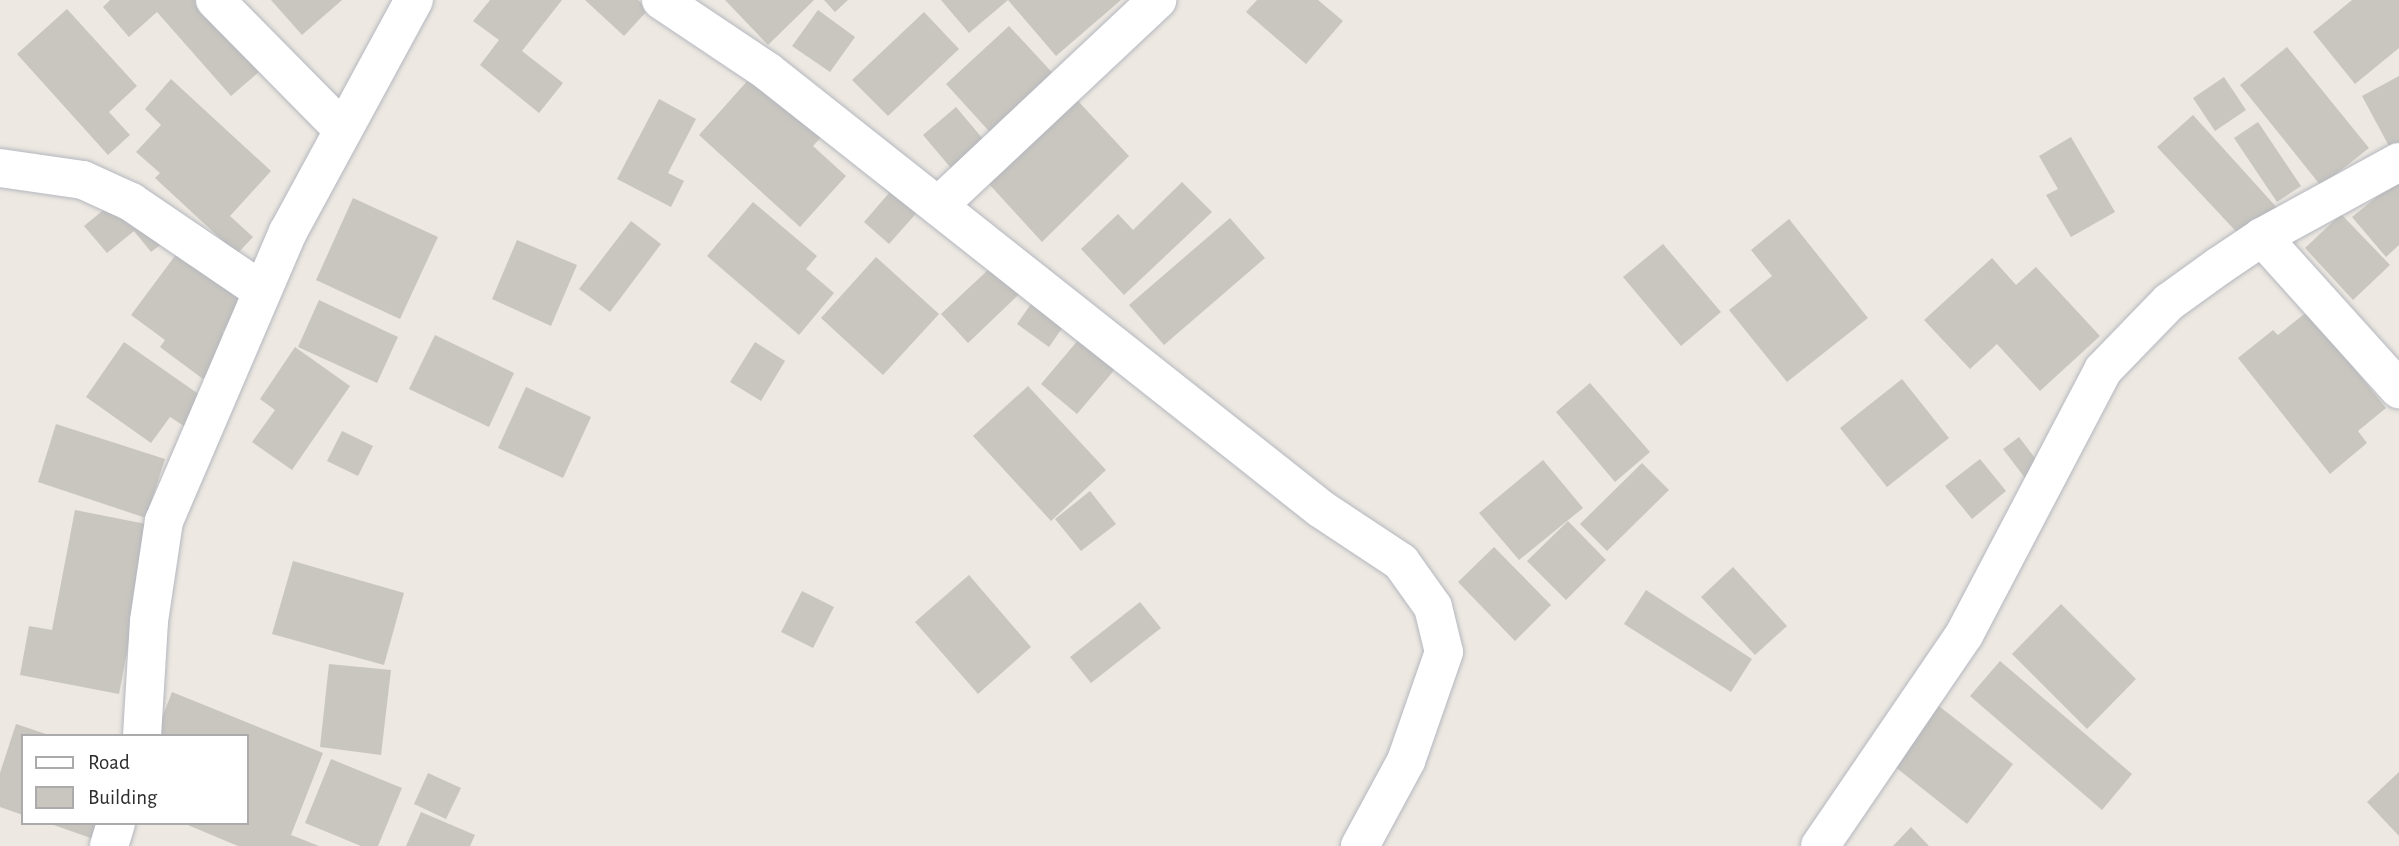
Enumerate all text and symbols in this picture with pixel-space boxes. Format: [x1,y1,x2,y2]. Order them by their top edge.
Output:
legend [21,734,248,825]
text: Road [88,752,130,773]
text: Building [88,787,157,808]

